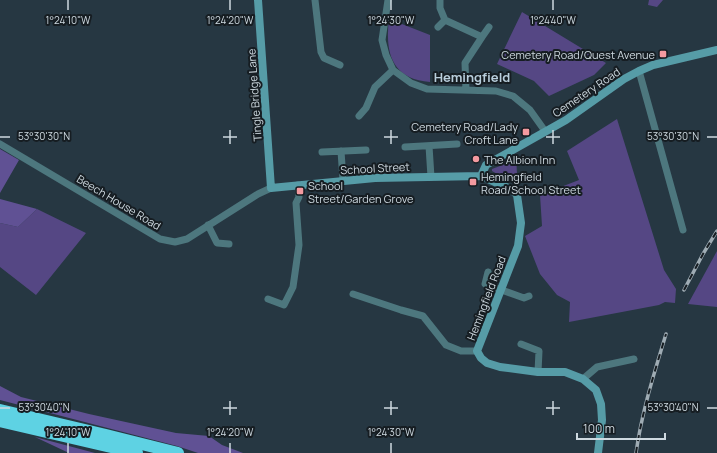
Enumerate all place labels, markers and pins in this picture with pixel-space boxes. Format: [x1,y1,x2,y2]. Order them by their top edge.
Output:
place label: Cemetery Road/Quest Avenue [501,47,656,62]
marker: Cemetery Road/Quest Avenue [658,49,668,59]
place label: Cemetery Road/Lady Croft Lane [411,119,519,147]
marker: Cemetery Road/Lady Croft Lane [521,127,531,137]
place label: The Albion Inn [484,152,555,167]
marker: The Albion Inn [471,154,481,164]
place label: Hemingfield Road/School Street [481,169,581,197]
marker: Hemingfield Road/School Street [468,177,478,187]
place label: School Street/Garden Grove [308,178,414,206]
marker: School Street/Garden Grove [295,186,305,196]

